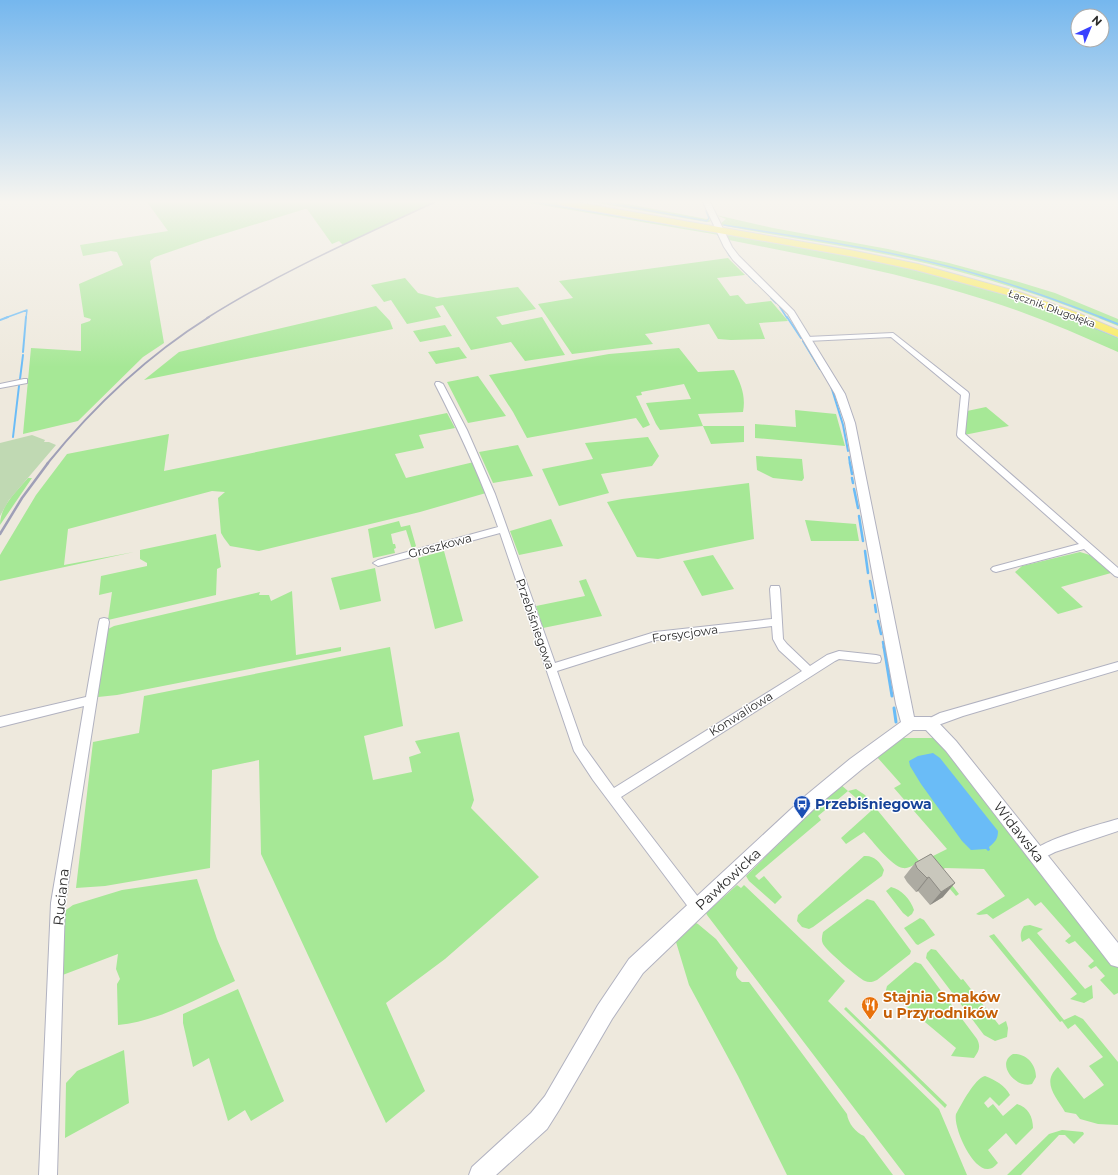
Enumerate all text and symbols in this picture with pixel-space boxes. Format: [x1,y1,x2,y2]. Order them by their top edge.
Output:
north arrow [1070,8,1110,48]
text: N [1089,13,1105,29]
street label: Łącznik Długołęka [1006,287,1097,330]
street label: Groszkowa [406,530,473,561]
street label: Przebiśniegowa [513,576,558,671]
street label: Forsycjowa [651,621,719,646]
street label: Konwaliowa [706,688,775,739]
bus stop icon: Przebiśniegowa [792,794,812,819]
place label: Przebiśniegowa [815,795,932,813]
street label: Widawska [990,798,1048,866]
street label: Pawłowicka [692,844,764,914]
street label: Ruciana [49,868,73,926]
place label: Stajnia Smaków u Przyrodników [883,988,1001,1022]
restaurant icon: Stajnia Smaków u Przyrodników [860,995,880,1020]

